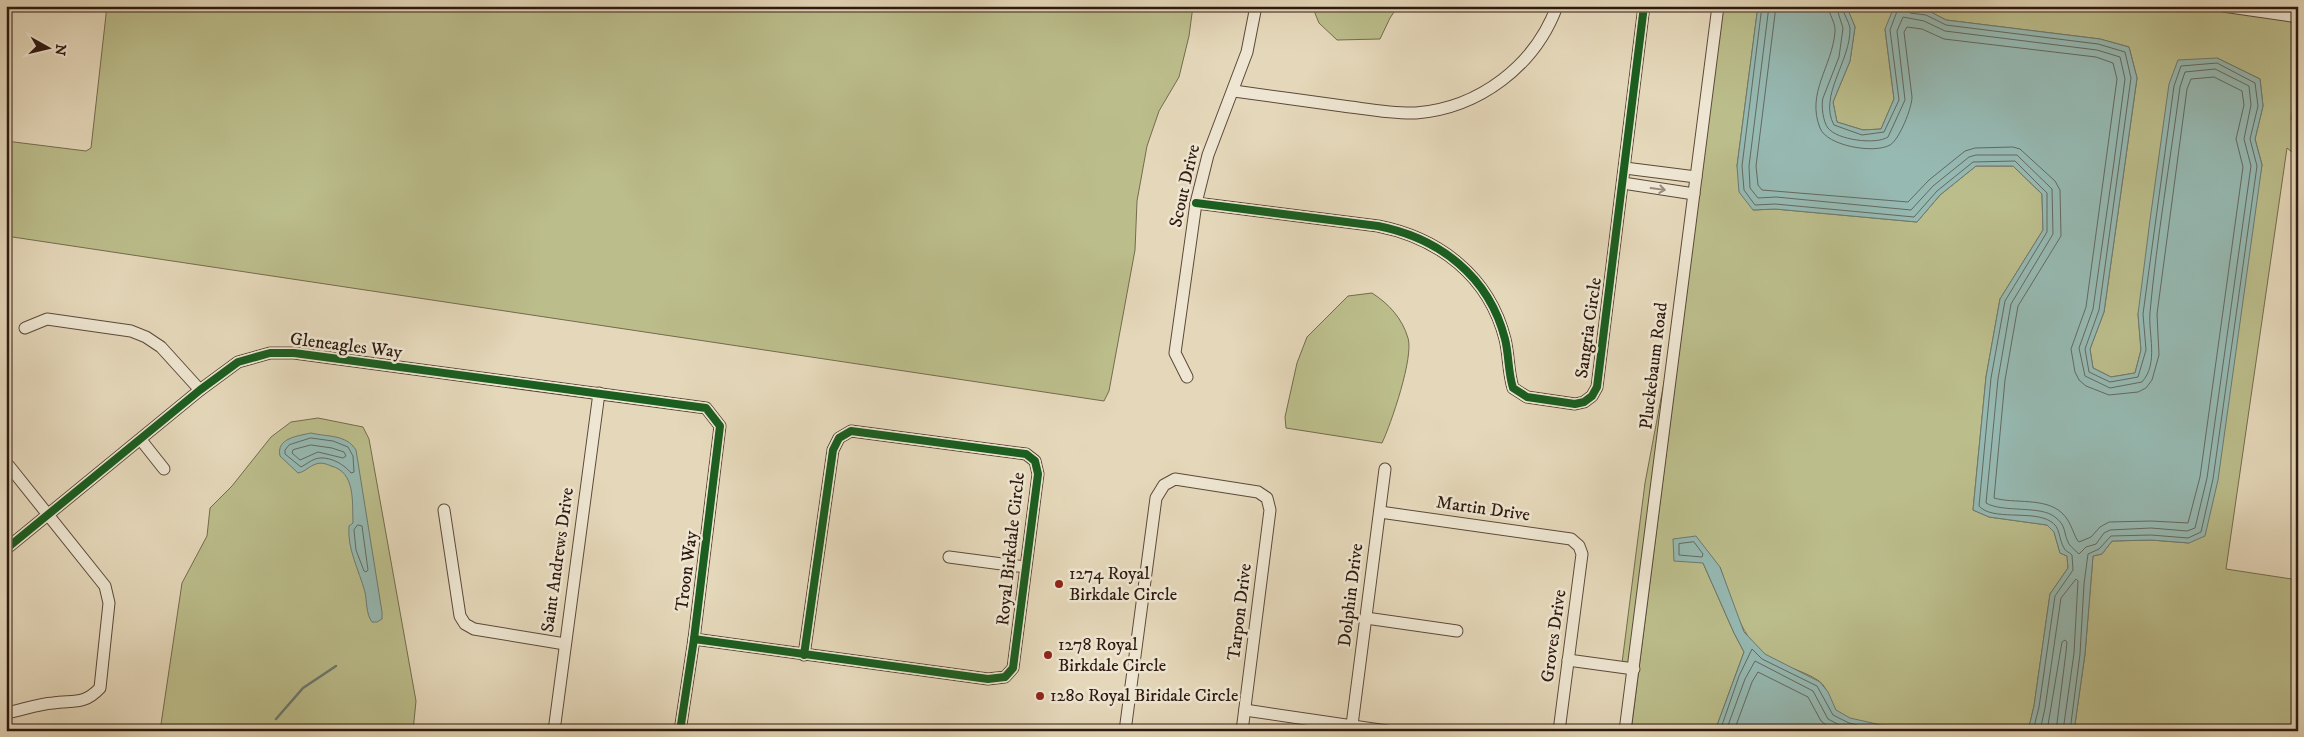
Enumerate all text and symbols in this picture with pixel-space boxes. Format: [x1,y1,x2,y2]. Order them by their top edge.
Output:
north arrow [22,22,72,72]
text: N [50,43,70,57]
street label: Scout Drive [1165,142,1205,230]
one-way arrow [1650,184,1666,194]
street label: Sangria Circle [1571,276,1607,380]
street label: Pluckebaum Road [1635,301,1673,431]
street label: Gleneagles Way [289,328,404,364]
street label: Royal Birkdale Circle [992,471,1030,627]
street label: Saint Andrews Drive [537,486,579,634]
street label: Martin Drive [1435,492,1531,526]
street label: Troon Way [671,529,703,612]
street label: Dolphin Drive [1334,542,1368,648]
street label: Tarpon Drive [1223,562,1257,662]
place label: 1274 Royal Birkdale Circle [1069,563,1177,606]
marker: 1274 Royal Birkdale Circle [1053,578,1065,590]
street label: Groves Drive [1537,588,1571,684]
place label: 1278 Royal Birkdale Circle [1058,634,1166,677]
marker: 1278 Royal Birkdale Circle [1042,649,1054,661]
place label: 1280 Royal Biridale Circle [1050,685,1238,707]
marker: 1280 Royal Biridale Circle [1034,690,1046,702]

